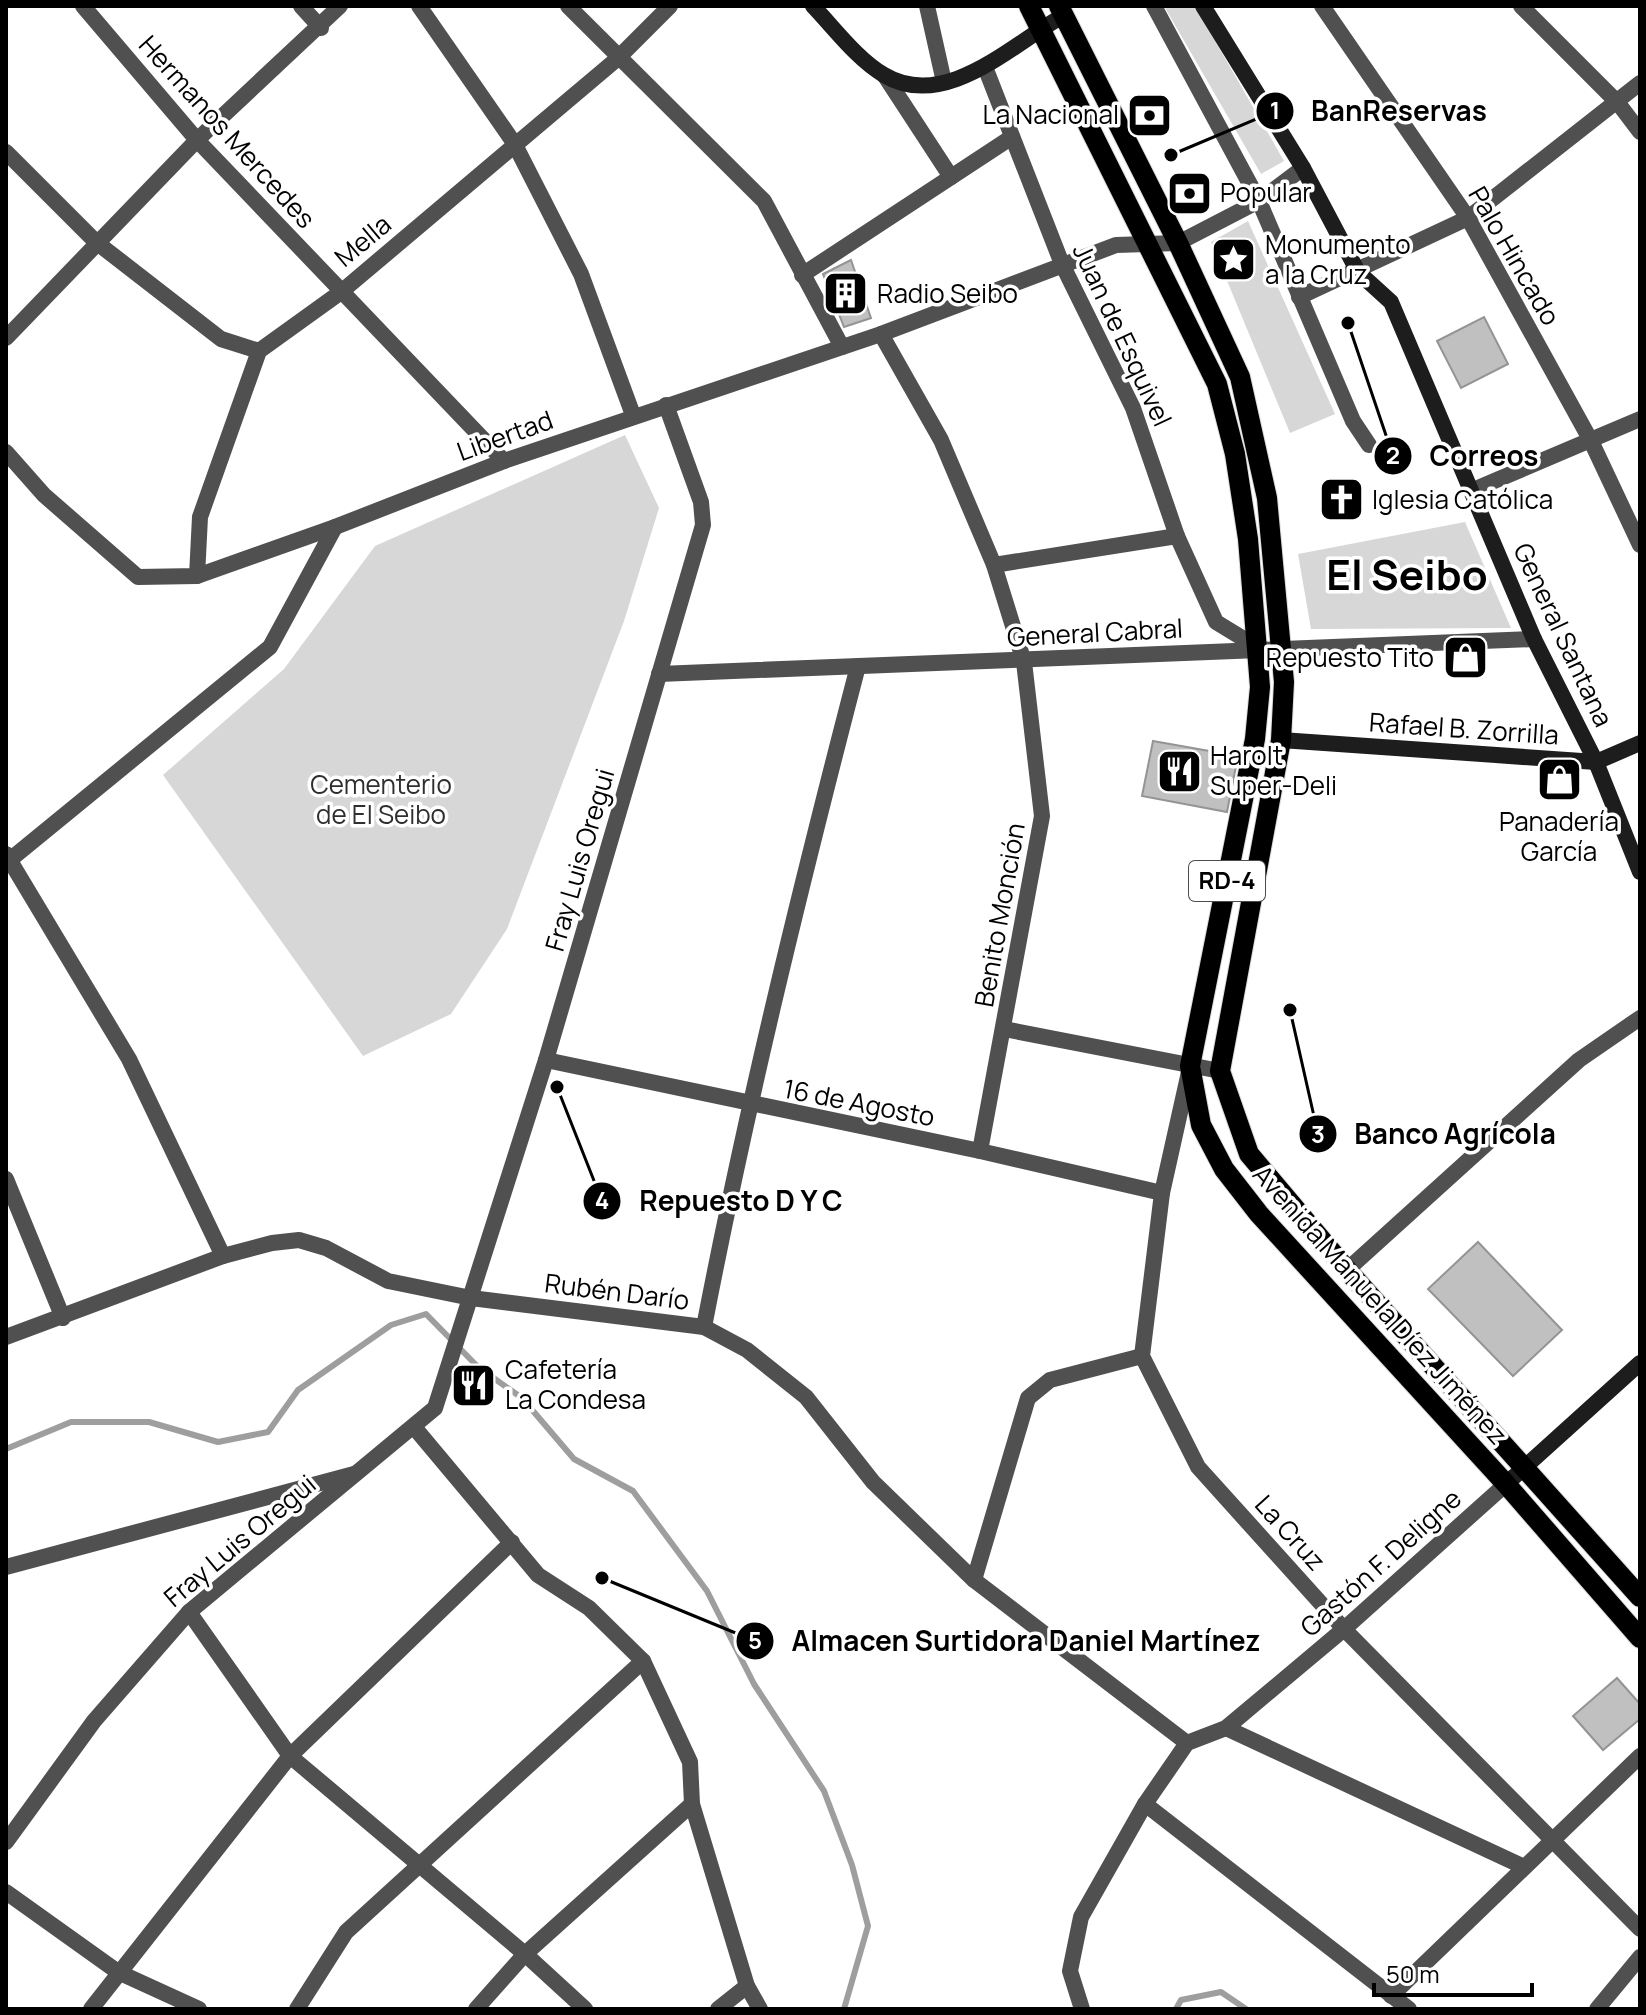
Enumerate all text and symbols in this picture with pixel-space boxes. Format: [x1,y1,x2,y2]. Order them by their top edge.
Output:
street label: Hermanos Mercedes [131,27,324,236]
callout: BanReservas [1255,85,1503,137]
bank icon: La Nacional [1126,91,1174,139]
text: BanReservas [1311,91,1487,129]
text: 1 [1270,93,1280,126]
place label: La Nacional [982,96,1119,132]
bank icon: Popular [1165,169,1213,217]
place label: Popular [1220,174,1312,210]
street label: Palo Hincado [1461,179,1569,332]
street label: Mella [326,206,398,274]
place label: Monumento a la Cruz [1265,226,1411,292]
place icon: Monumento a la Cruz [1210,236,1258,284]
street label: Juan de Esquivel [1065,237,1181,432]
building icon: Radio Seibo [822,270,870,318]
place label: Radio Seibo [877,275,1018,311]
street label: Libertad [452,401,558,469]
callout: Correos [1373,430,1554,482]
text: Correos [1429,436,1539,474]
text: 2 [1386,438,1400,471]
church icon: Iglesia Católica [1317,476,1365,524]
place label: Iglesia Católica [1372,481,1553,517]
street label: General Santana [1506,537,1622,732]
district label: El Seibo [1326,545,1488,603]
street label: General Cabral [1006,609,1184,655]
shop icon: Repuesto Tito [1441,634,1489,682]
place label: Repuesto Tito [1266,639,1434,675]
street label: Rafael B. Zorrilla [1368,703,1560,753]
place label: Harolt Super-Deli [1210,737,1337,803]
restaurant icon: Harolt Super-Deli [1155,747,1203,795]
shop icon: Panadería García [1535,755,1583,803]
street label: Fray Luis Oregui [536,764,622,955]
park label: Cementerio de El Seibo [310,766,452,832]
place label: Panadería García [1499,803,1619,869]
street label: Benito Monción [965,820,1033,1010]
road number: RD-4 [1189,861,1265,901]
street label: 16 de Agosto [781,1070,938,1134]
callout: Banco Agrícola [1298,1108,1572,1160]
text: Banco Agrícola [1354,1114,1556,1152]
text: 3 [1311,1117,1325,1150]
street label: Avenida Manuela Díez Jiménez [1245,1157,1516,1452]
callout: Repuesto D Y C [582,1175,859,1227]
text: Repuesto D Y C [639,1181,843,1219]
text: 4 [595,1183,609,1216]
street label: Rubén Darío [543,1264,691,1318]
place label: Cafetería La Condesa [505,1351,646,1417]
restaurant icon: Cafetería La Condesa [450,1361,498,1409]
street label: Fray Luis Oregui [156,1466,323,1615]
street label: Gastón F. Deligne [1292,1480,1469,1644]
street label: La Cruz [1247,1487,1334,1578]
callout: Almacen Surtidora Daniel Martínez [735,1615,1276,1667]
text: Almacen Surtidora Daniel Martínez [791,1621,1261,1659]
text: 5 [748,1623,762,1656]
scale bar [1374,1947,1532,1997]
text: 50 m [1386,1957,1440,1990]

